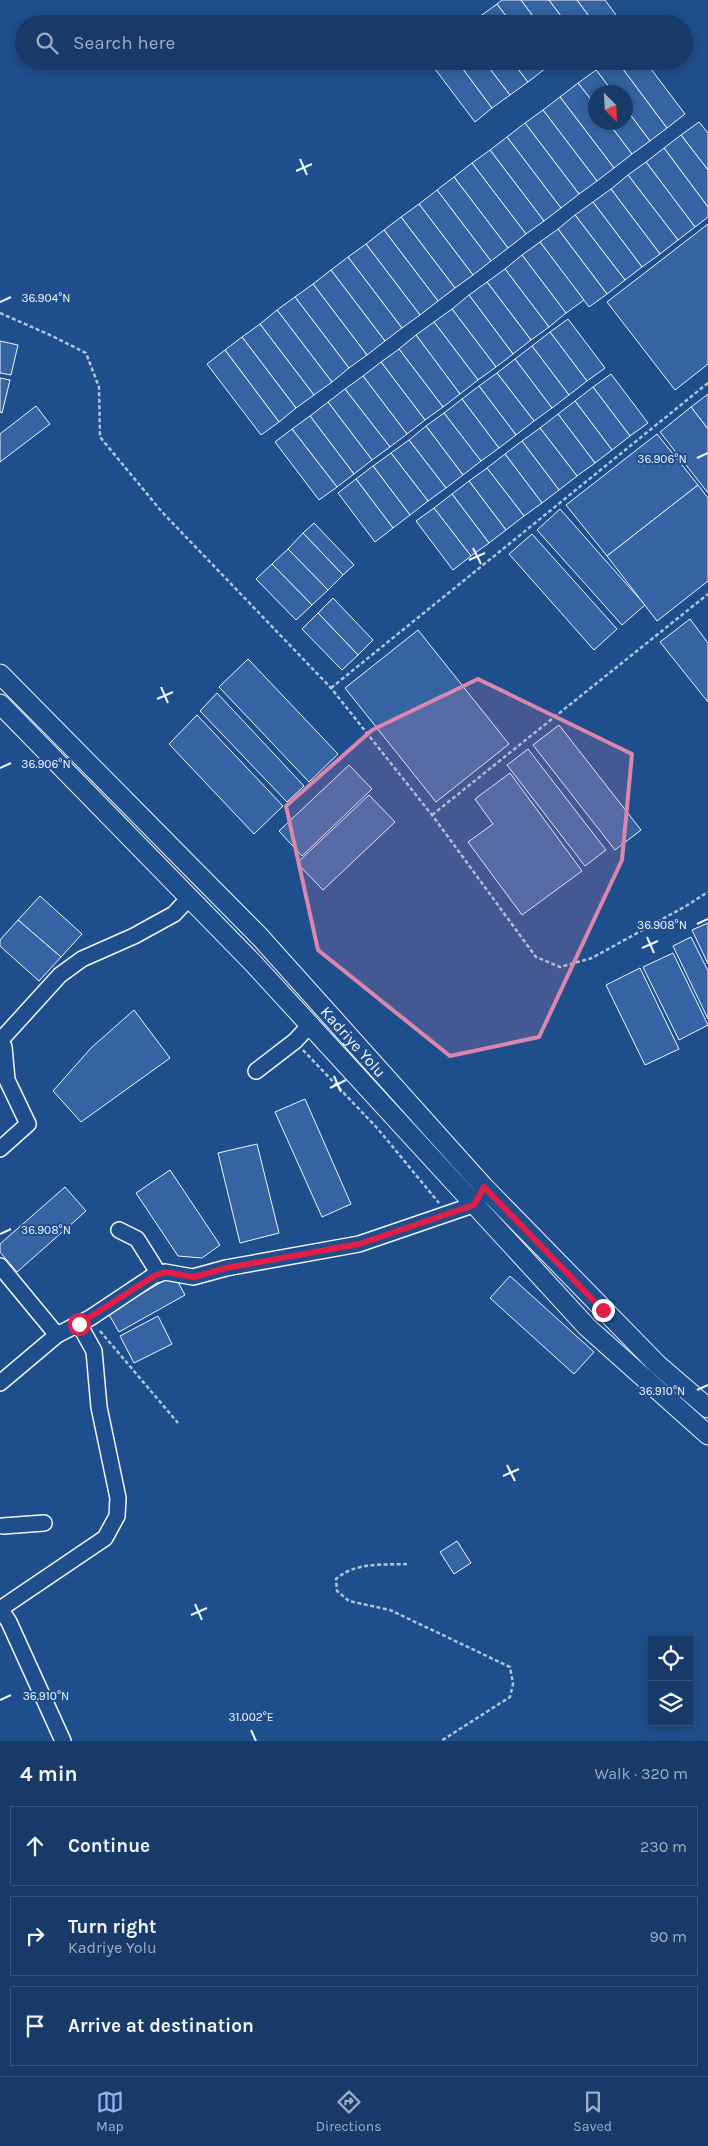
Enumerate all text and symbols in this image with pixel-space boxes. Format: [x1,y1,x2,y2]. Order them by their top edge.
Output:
search box [15,15,693,70]
icon: search [33,29,61,57]
text: Search here [73,32,175,54]
north arrow [588,85,633,130]
text: 36.904°N [21,291,71,305]
text: 36.906°N [637,452,687,466]
text: 36.906°N [21,757,71,771]
text: 36.908°N [637,918,687,932]
street label: Kadriye Yolu [317,1002,390,1081]
text: 36.908°N [21,1223,71,1237]
route end [592,1299,615,1322]
route start [68,1313,91,1336]
text: 36.910°N [639,1384,685,1398]
map controls [648,1636,693,1726]
button: locate [648,1636,693,1681]
button: layers [648,1681,693,1726]
text: 36.910°N [23,1689,69,1703]
text: 31.002°E [228,1710,274,1724]
text: 4 min [20,1762,78,1786]
text: Walk · 320 m [594,1764,688,1783]
icon: ahead [21,1832,49,1860]
text: Continue [68,1835,150,1857]
text: 230 m [640,1837,687,1856]
text: Turn right [68,1916,157,1938]
icon: right [21,1922,49,1950]
text: 90 m [649,1927,687,1946]
text: Kadriye Yolu [68,1938,157,1957]
icon: arrive [21,2012,49,2040]
text: Arrive at destination [68,2015,254,2037]
tab: Map [96,2088,124,2135]
tab: Directions [316,2088,382,2135]
tab: Saved [573,2088,612,2135]

